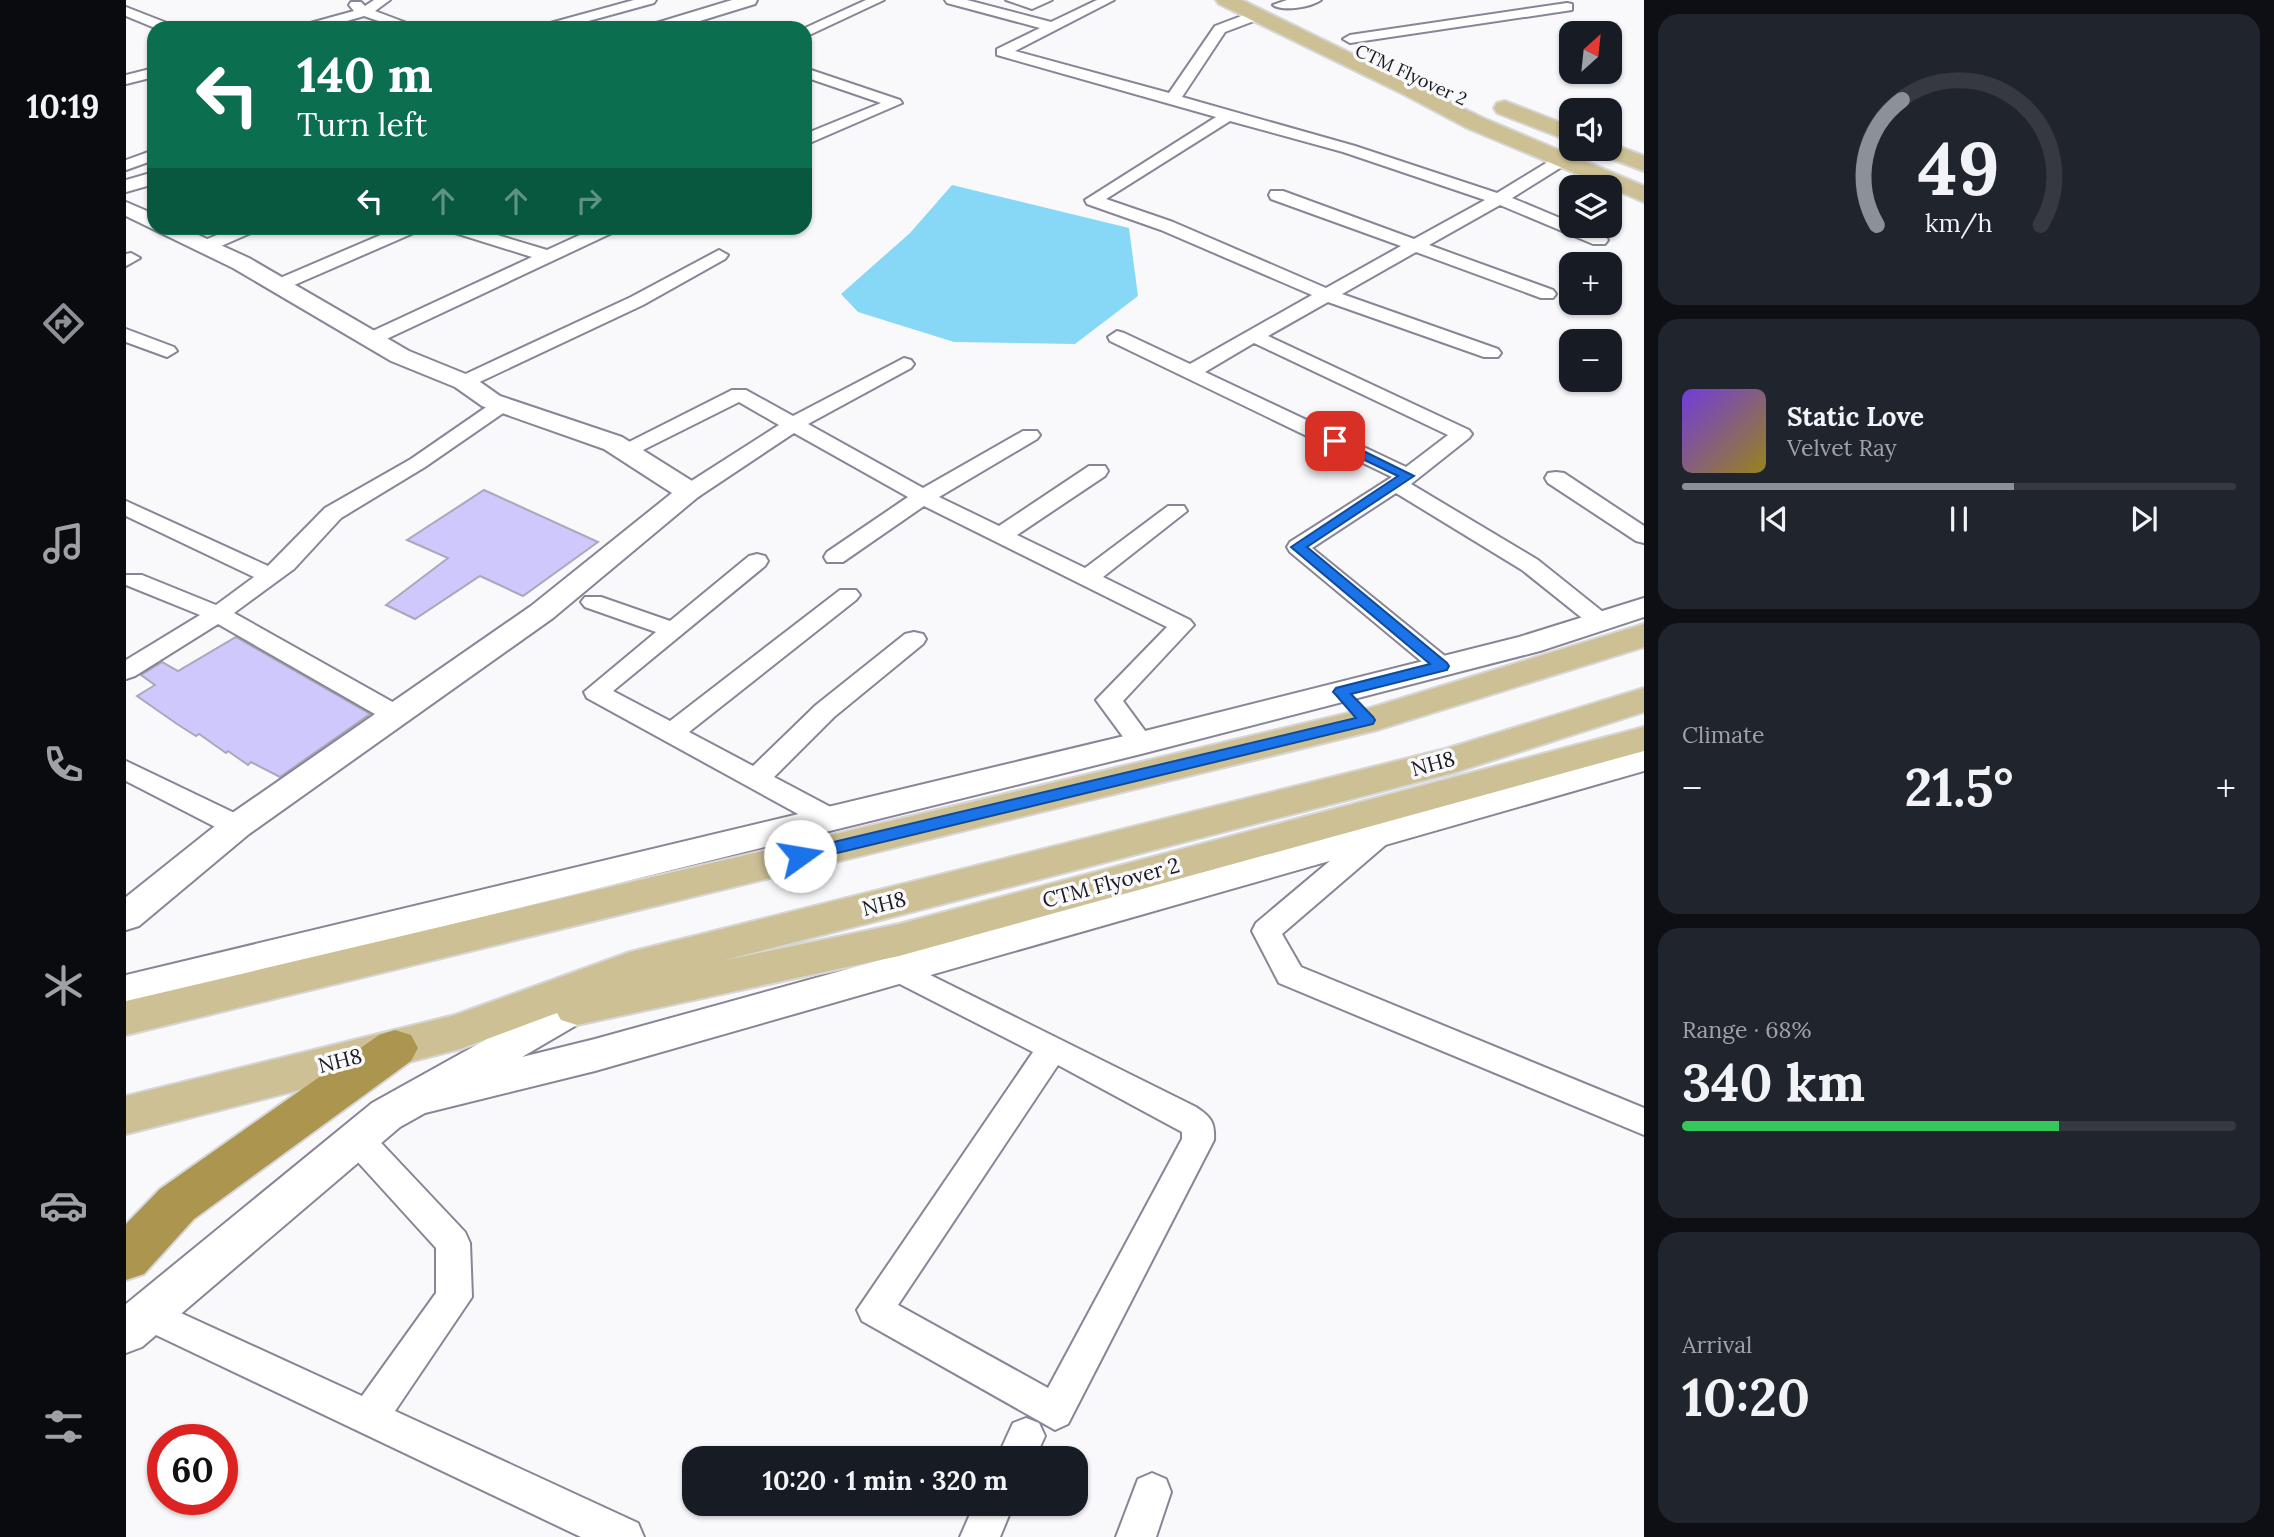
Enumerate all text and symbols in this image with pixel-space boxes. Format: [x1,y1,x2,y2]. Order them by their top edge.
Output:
north arrow [1559,21,1622,84]
map controls [1559,21,1622,392]
street label: CTM Flyover 2 [1352,39,1471,110]
text: 140 m [297,43,433,105]
icon: left [182,49,273,140]
text: 10:19 [27,86,99,127]
button: sound [1559,98,1622,161]
text: Turn left [297,104,427,145]
text: 49 [1918,123,2000,216]
button: layers [1559,175,1622,238]
icon: left [351,182,389,220]
icon: ahead [424,182,462,220]
icon: ahead [497,182,535,220]
icon: right [570,182,608,220]
text: km/h [1925,207,1993,239]
button: + [1559,252,1622,315]
icon: directions [39,299,88,348]
button: − [1559,329,1622,392]
text: Static Love [1787,400,1924,433]
pin [1305,411,1365,471]
icon: arrive [1316,422,1354,460]
text: Velvet Ray [1787,433,1897,462]
icon: previous [1755,500,1793,538]
icon: pause [1940,500,1978,538]
icon: next [2125,500,2163,538]
icon: music [39,519,88,568]
text: Climate [1682,720,1764,749]
icon: phone [39,740,88,789]
street label: NH8 [1408,745,1458,782]
text: 21.5° [1905,754,2013,820]
text: − [1682,764,1702,812]
text: + [2216,764,2236,812]
position arrow [763,819,837,893]
street label: CTM Flyover 2 [1039,851,1182,914]
street label: NH8 [859,885,909,922]
icon: climate [39,961,88,1010]
text: Range · 68% [1682,1015,1811,1044]
street label: NH8 [315,1042,365,1079]
text: 340 km [1682,1049,1865,1115]
icon: car [39,1181,88,1230]
text: Arrival [1682,1330,1752,1359]
text: 10:20 [1682,1364,1810,1430]
icon: filters [39,1402,88,1451]
speed limit sign: 60 [147,1424,238,1515]
text: 10:20 · 1 min · 320 m [762,1464,1008,1497]

